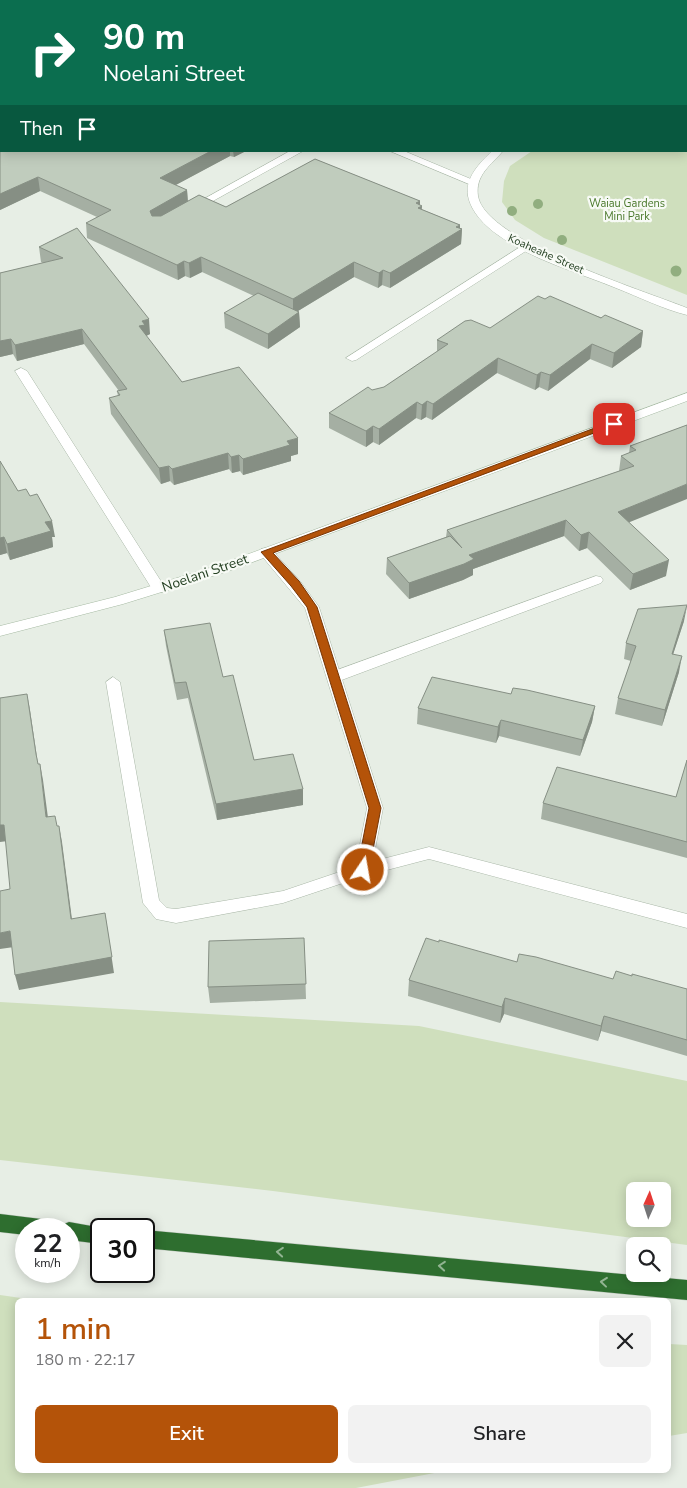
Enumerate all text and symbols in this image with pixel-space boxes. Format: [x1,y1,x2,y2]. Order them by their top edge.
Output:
text: 90 m [103,14,185,61]
icon: right [20,20,85,85]
text: Noelani Street [103,59,245,89]
icon: arrive [73,115,101,143]
text: Then [20,116,63,142]
park label: Waiau Gardens Mini Park [589,196,665,224]
street label: Koaheahe Street [506,231,586,277]
pin [593,403,635,445]
icon: arrive [600,410,628,438]
street label: Noelani Street [159,549,251,597]
position arrow [336,843,388,895]
north arrow [626,1182,671,1228]
map controls [626,1182,671,1282]
speed limit sign: 30 [90,1218,155,1283]
text: 22 [32,1227,63,1261]
button: search [626,1237,671,1282]
one-way arrow [276,1246,284,1257]
text: km/h [34,1255,61,1271]
one-way arrow [438,1261,446,1272]
one-way arrow [599,1276,607,1287]
text: 1 min [35,1309,111,1350]
button: close [599,1315,651,1367]
text: 180 m · 22:17 [35,1349,136,1371]
button: Exit [35,1405,338,1463]
button: Share [348,1405,651,1463]

